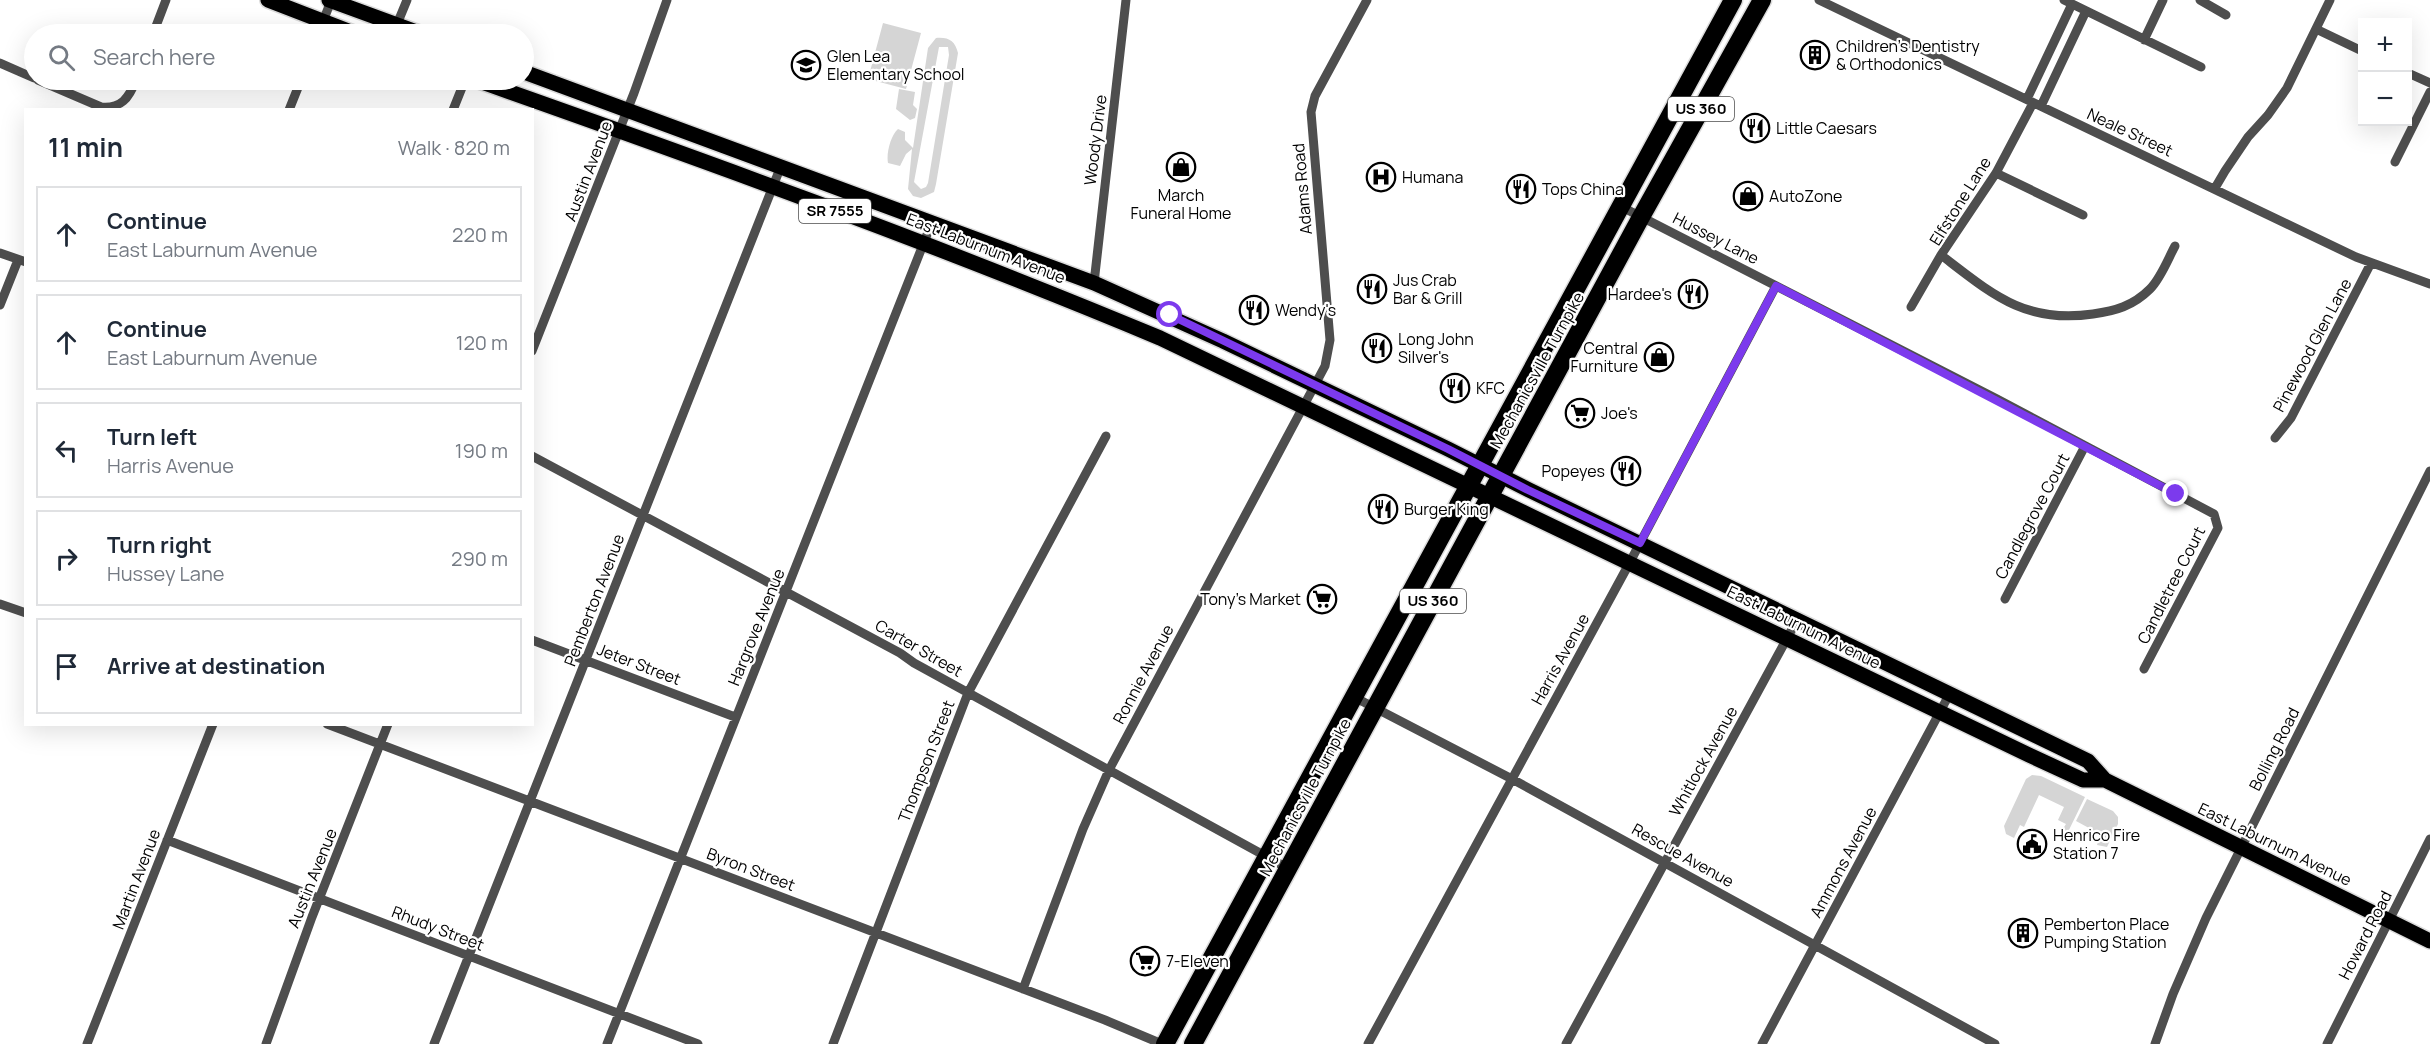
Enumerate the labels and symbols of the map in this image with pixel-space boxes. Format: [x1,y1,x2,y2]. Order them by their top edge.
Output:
place label: Children's Dentistry & Orthodonics [1836,35,1980,75]
building icon: Children's Dentistry & Orthodonics [1799,39,1831,71]
place label: Glen Lea Elementary School [827,45,965,85]
school or university icon: Glen Lea Elementary School [790,49,822,81]
street label: Woody Drive [1079,93,1111,187]
road number: US 360 [1668,97,1734,121]
street label: Neale Street [2084,103,2176,161]
restaurant icon: Little Caesars [1739,112,1771,144]
place label: Little Caesars [1776,117,1877,139]
street label: Austin Avenue [559,118,617,224]
street label: Adams Road [1287,142,1317,236]
shop icon: March Funeral Home [1165,151,1197,183]
street label: Elfstone Lane [1924,153,1996,249]
hospital icon: Humana [1365,161,1397,193]
place label: Humana [1402,166,1463,188]
restaurant icon: Tops China [1505,173,1537,205]
place label: Tops China [1542,178,1624,200]
shop icon: AutoZone [1732,180,1764,212]
place label: March Funeral Home [1131,184,1231,224]
place label: AutoZone [1769,185,1842,207]
road number: SR 7555 [799,199,871,223]
street label: Hussey Lane [1669,207,1763,269]
street label: East Laburnum Avenue [903,208,1069,288]
place label: Jus Crab Bar & Grill [1393,269,1463,309]
restaurant icon: Jus Crab Bar & Grill [1356,273,1388,305]
street label: Pinewood Glen Lane [2268,274,2356,416]
restaurant icon: Hardee's [1677,278,1709,310]
place label: Hardee's [1608,283,1672,305]
street label: Mechanicsville Turnpike [1485,288,1589,452]
restaurant icon: Wendy's [1238,294,1270,326]
place label: Wendy's [1275,299,1336,321]
route start [1156,301,1182,327]
place label: Long John Silver's [1398,328,1474,368]
restaurant icon: Long John Silver's [1361,332,1393,364]
place label: Central Furniture [1571,337,1638,377]
shop icon: Central Furniture [1643,341,1675,373]
restaurant icon: KFC [1439,372,1471,404]
place label: KFC [1476,377,1505,399]
supermarket icon: Joe's [1564,397,1596,429]
place label: Joe's [1601,402,1638,424]
street label: Candlegrove Court [1990,449,2074,583]
restaurant icon: Popeyes [1610,455,1642,487]
place label: Popeyes [1541,460,1605,482]
route end [2162,480,2188,506]
restaurant icon: Burger King [1367,493,1399,525]
place label: Burger King [1404,498,1489,520]
street label: Candletree Court [2132,523,2210,647]
street label: Pemberton Avenue [559,531,629,669]
street label: Hargrove Avenue [722,565,790,689]
street label: East Laburnum Avenue [1724,580,1884,674]
supermarket icon: Tony's Market [1306,583,1338,615]
place label: Tony's Market [1200,588,1301,610]
road number: US 360 [1400,589,1466,613]
street label: Harris Avenue [1526,609,1594,709]
street label: Carter Street [871,614,967,682]
street label: Ronnie Avenue [1108,620,1178,728]
street label: Jeter Street [594,638,684,690]
street label: Thompson Street [893,697,959,825]
street label: Whitlock Avenue [1664,702,1742,820]
street label: Bolling Road [2244,704,2304,794]
street label: Mechanicsville Turnpike [1254,714,1356,880]
street label: East Laburnum Avenue [2195,797,2355,891]
street label: Ammons Avenue [1805,803,1881,921]
street label: Rescue Avenue [1628,818,1738,892]
place label: Henrico Fire Station 7 [2053,824,2140,864]
street label: Austin Avenue [282,825,342,931]
street label: Martin Avenue [107,826,165,932]
public building icon: Henrico Fire Station 7 [2016,828,2048,860]
street label: Byron Street [704,842,798,896]
street label: Howard Road [2333,887,2397,983]
street label: Rhudy Street [389,900,487,956]
place label: Pemberton Place Pumping Station [2044,913,2169,953]
building icon: Pemberton Place Pumping Station [2007,917,2039,949]
supermarket icon: 7-Eleven [1129,945,1161,977]
place label: 7-Eleven [1166,950,1229,972]

